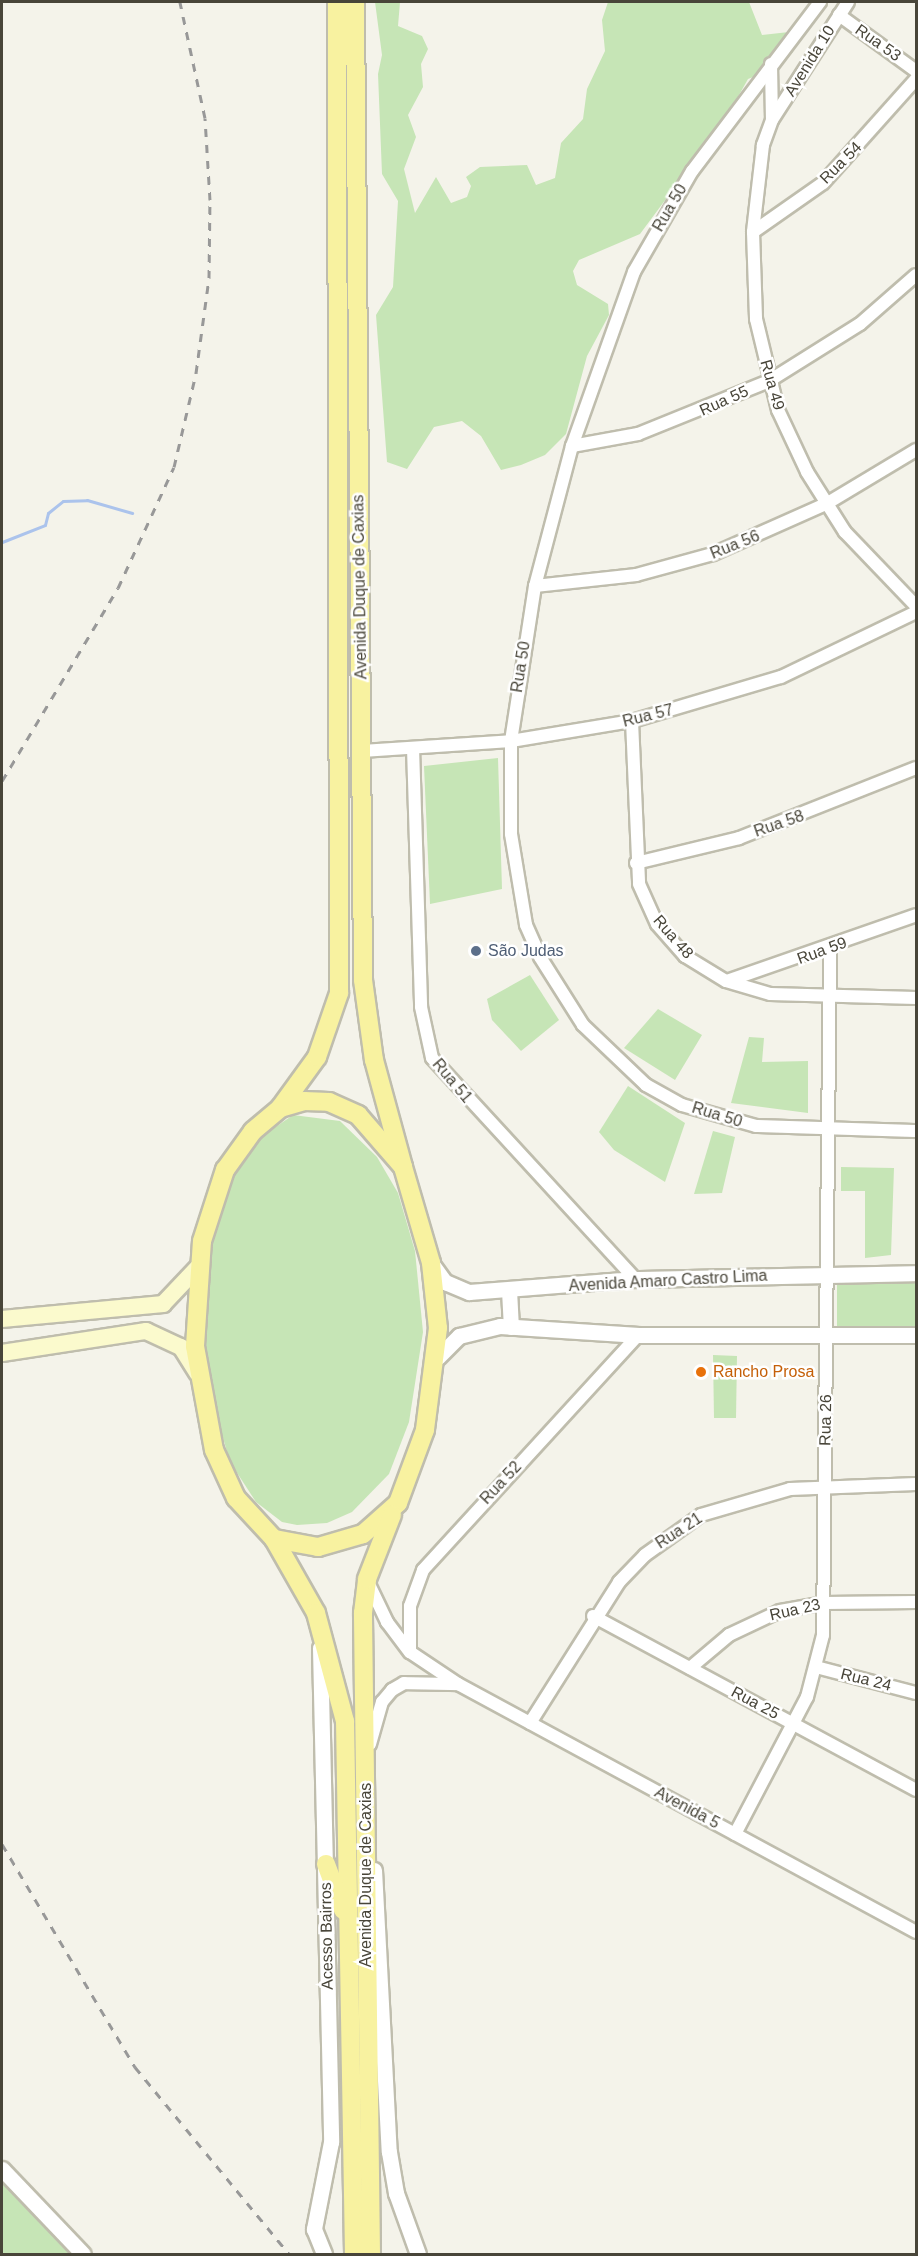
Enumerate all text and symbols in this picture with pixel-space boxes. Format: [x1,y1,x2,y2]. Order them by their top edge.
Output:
street label: Rua 53 [851,20,905,66]
street label: Avenida 10 [781,22,839,100]
street label: Rua 54 [816,138,866,188]
street label: Rua 50 [649,181,691,235]
street label: Rua 49 [756,358,788,412]
street label: Rua 55 [697,382,751,420]
street label: Avenida Duque de Caxias [349,494,371,680]
street label: Rua 56 [707,526,763,564]
street label: Rua 50 [507,640,535,694]
street label: Rua 57 [621,700,675,732]
street label: Rua 58 [751,807,807,841]
street label: Rua 48 [649,911,697,963]
street label: Rua 59 [794,933,850,969]
place label: São Judas [488,941,564,961]
marker: São Judas [469,944,483,958]
street label: Rua 51 [428,1055,476,1107]
street label: Rua 50 [690,1098,744,1132]
street label: Avenida Amaro Castro Lima [568,1266,768,1296]
place label: Rancho Prosa [713,1362,814,1382]
marker: Rancho Prosa [694,1365,708,1379]
street label: Rua 26 [816,1394,836,1446]
street label: Rua 52 [476,1458,526,1508]
street label: Rua 21 [652,1509,706,1553]
street label: Rua 23 [768,1595,822,1625]
street label: Rua 24 [839,1664,893,1696]
street label: Rua 25 [728,1682,782,1724]
street label: Avenida Duque de Caxias [356,1783,376,1967]
street label: Avenida 5 [651,1783,723,1833]
street label: Acesso Bairros [316,1882,338,1990]

